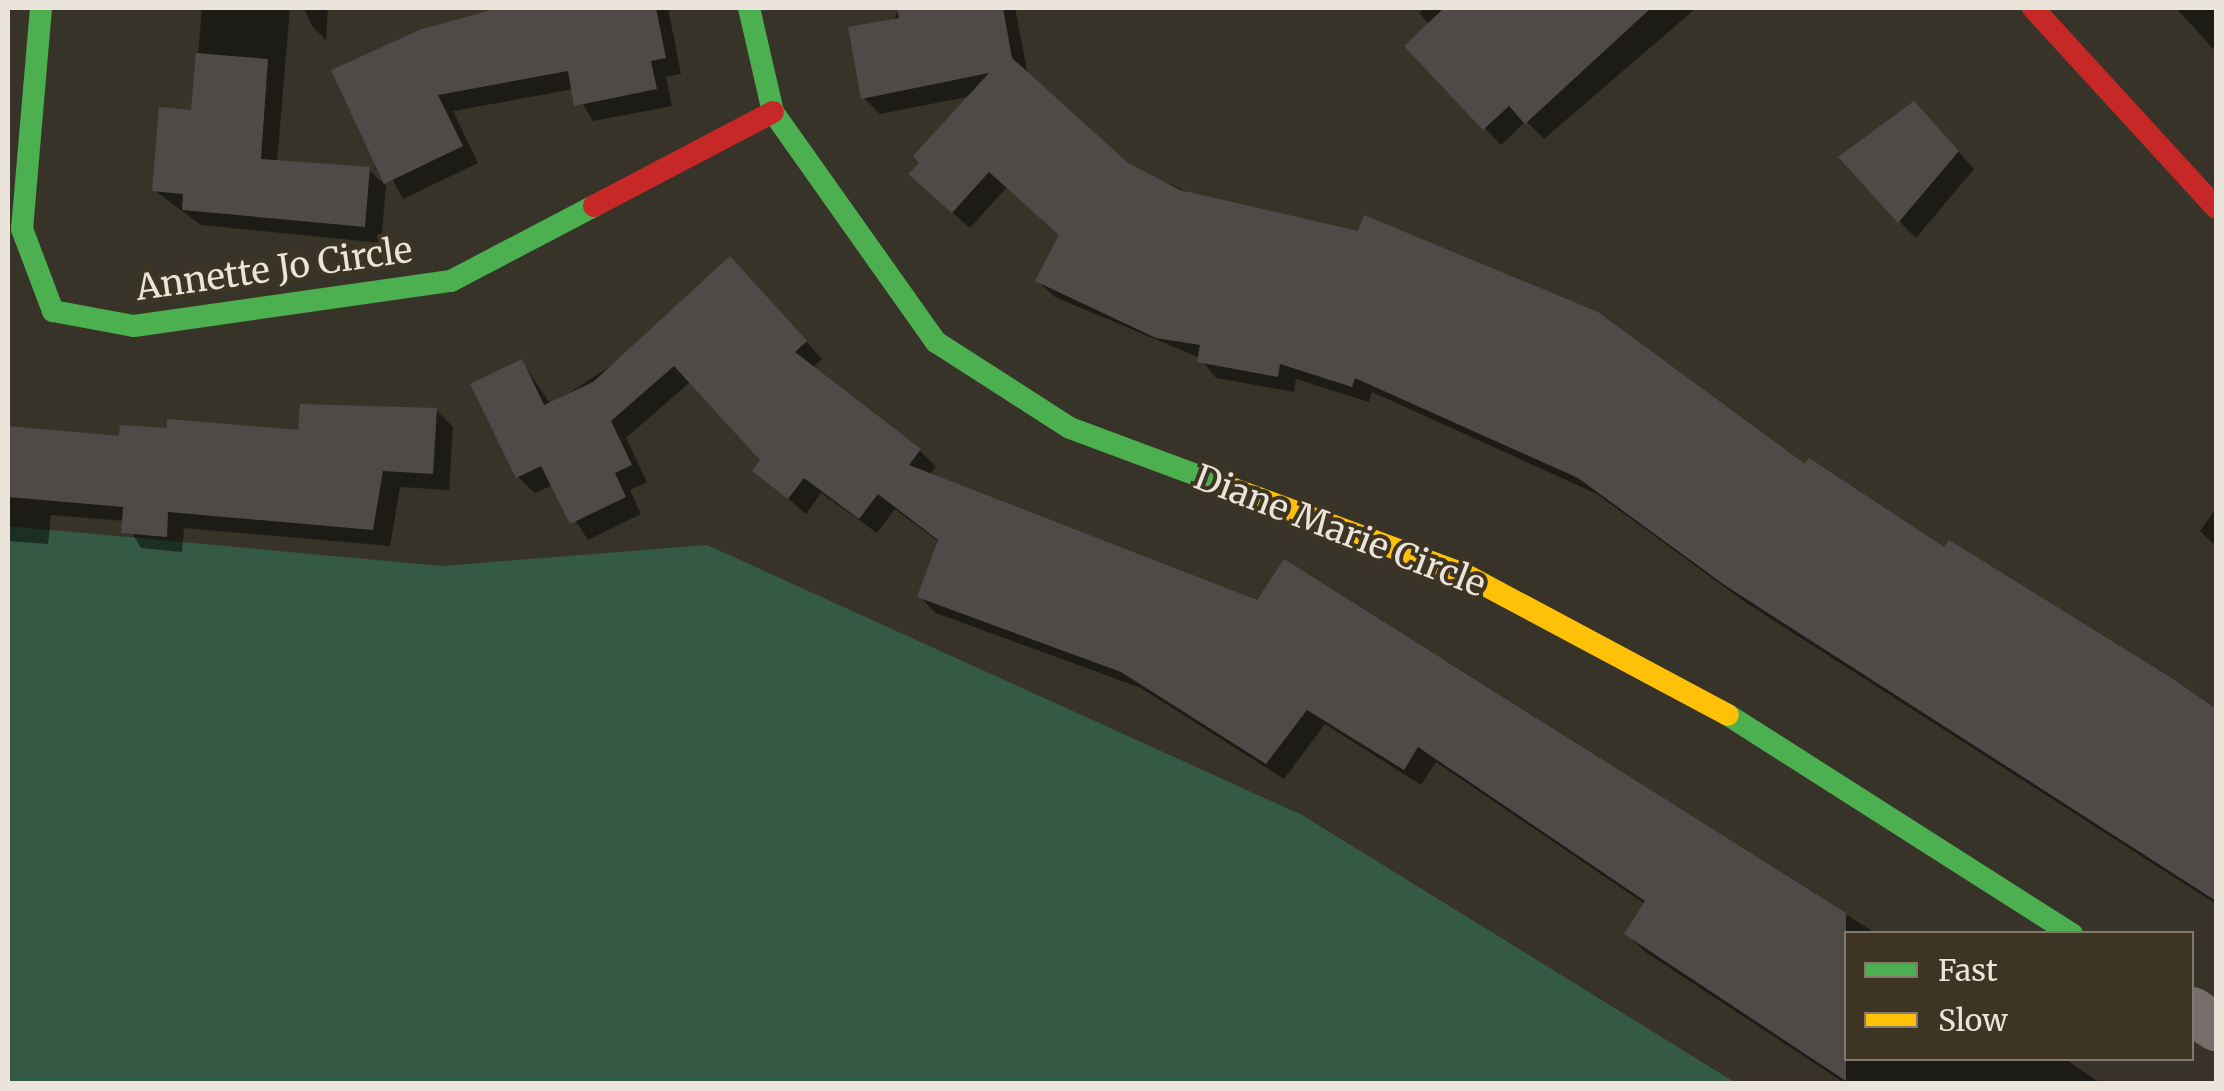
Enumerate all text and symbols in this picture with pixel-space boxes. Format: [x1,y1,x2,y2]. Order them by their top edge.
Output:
street label: Annette Jo Circle [133,229,415,309]
street label: Diane Marie Circle [1189,456,1491,606]
legend [1844,931,2194,1061]
text: Fast [1938,951,1998,989]
text: Slow [1938,1001,2008,1039]

